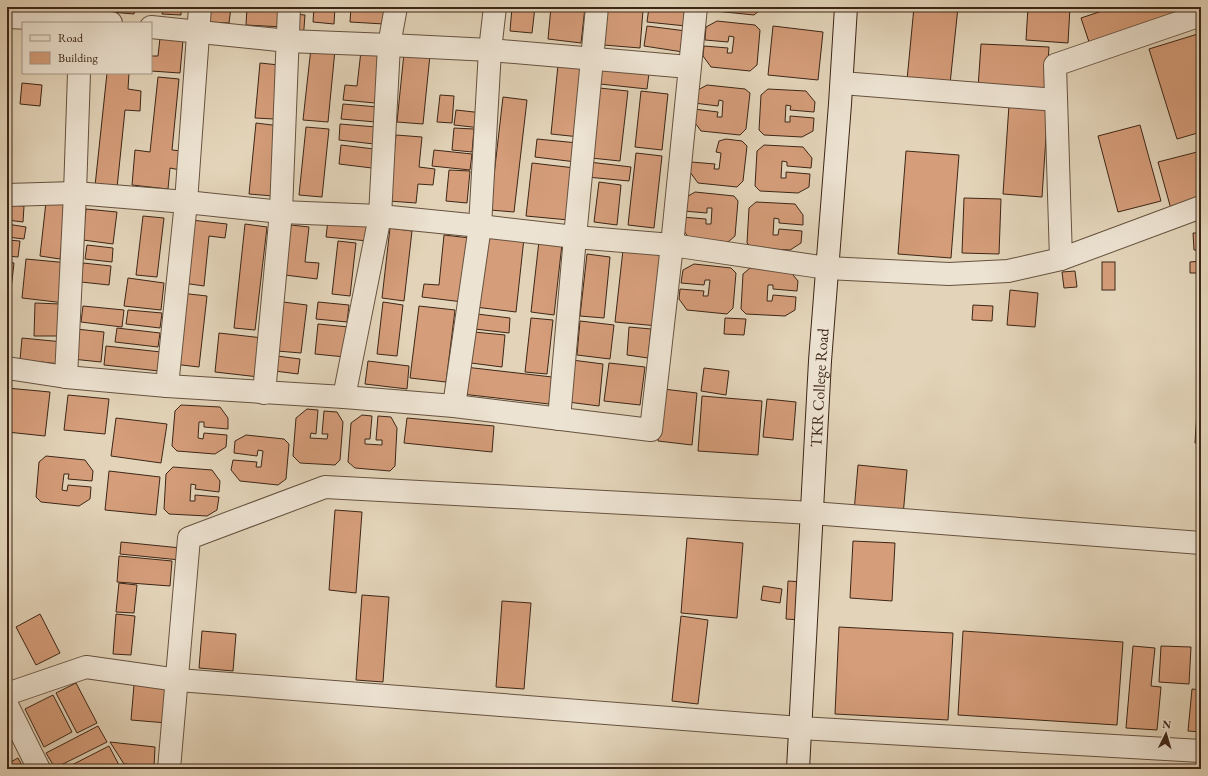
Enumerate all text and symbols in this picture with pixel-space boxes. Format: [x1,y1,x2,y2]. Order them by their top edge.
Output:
legend [22,22,152,74]
text: Road [58,30,84,46]
text: Building [58,50,99,66]
street label: TKR College Road [805,326,834,448]
north arrow [1146,714,1186,754]
text: N [1162,717,1172,731]

